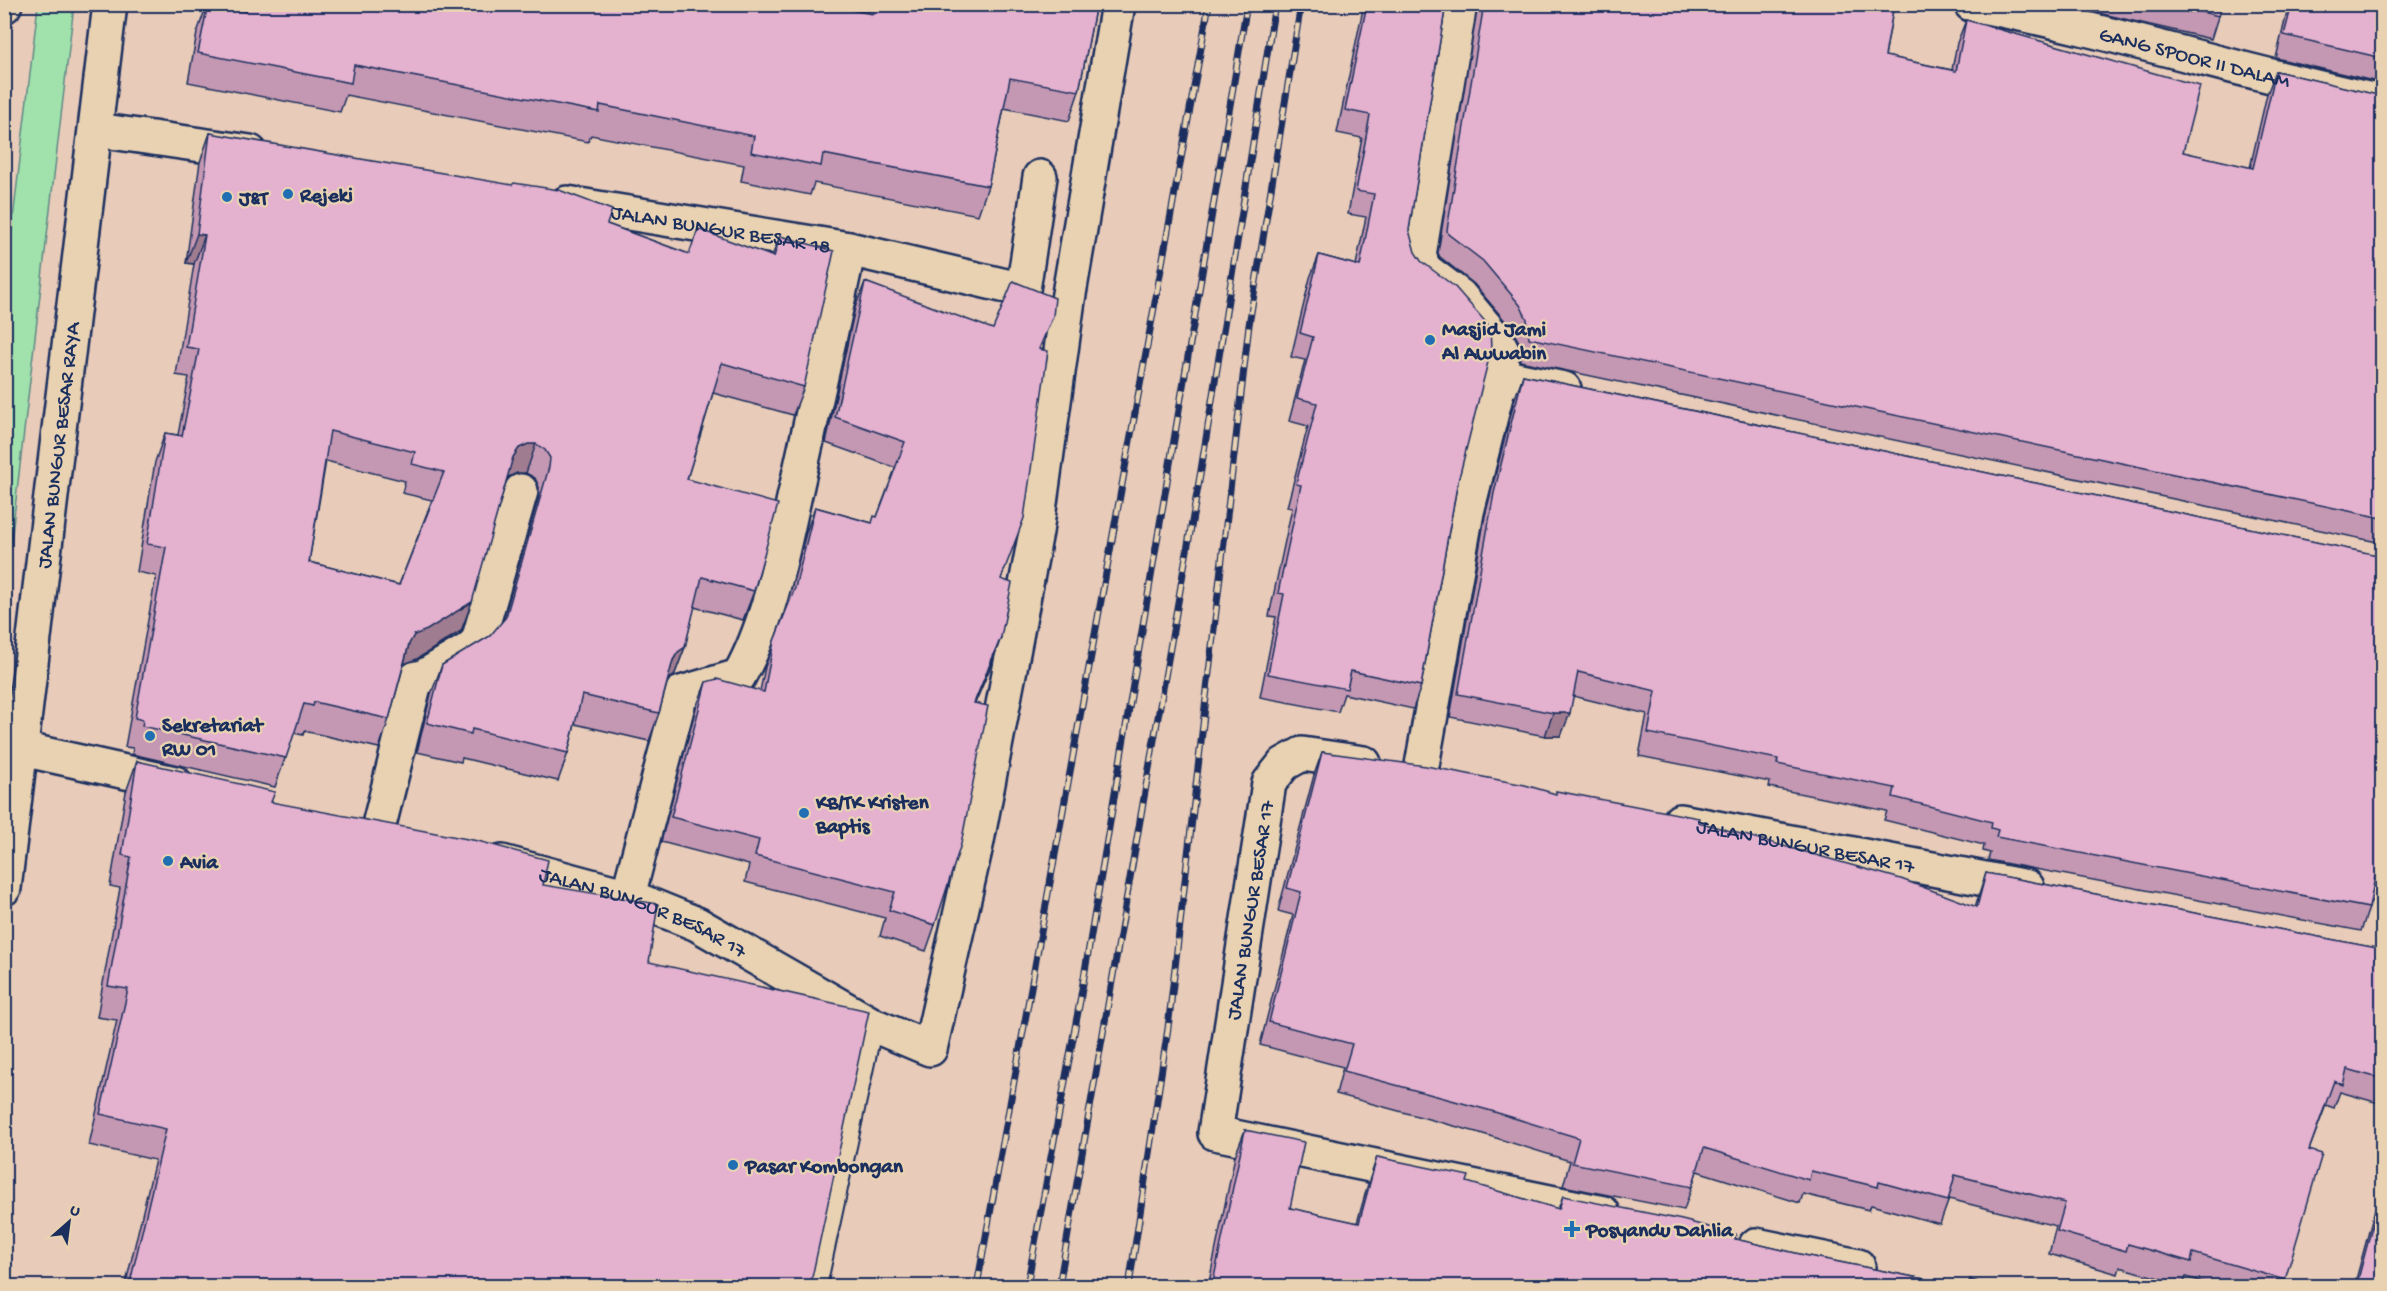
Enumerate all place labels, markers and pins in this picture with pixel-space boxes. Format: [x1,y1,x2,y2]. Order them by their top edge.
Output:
place label: Rejeki [299,185,353,210]
marker: Rejeki [281,187,295,201]
place label: J&T [238,188,270,213]
marker: J&T [220,190,234,204]
place label: Masjid Jami Al Awwabin [1441,319,1547,368]
marker: Masjid Jami Al Awwabin [1423,333,1437,347]
place label: Sekretariat RW 01 [161,715,265,764]
marker: Sekretariat RW 01 [143,729,157,743]
place label: KB/TK Kristen Baptis [815,792,930,841]
marker: KB/TK Kristen Baptis [797,806,811,820]
place label: Avia [179,852,219,877]
marker: Avia [161,854,175,868]
place label: Pasar Kombongan [744,1156,904,1181]
marker: Pasar Kombongan [726,1158,740,1172]
marker: Posyandu Dahlia [1563,1220,1581,1238]
place label: Posyandu Dahlia [1585,1220,1734,1245]

